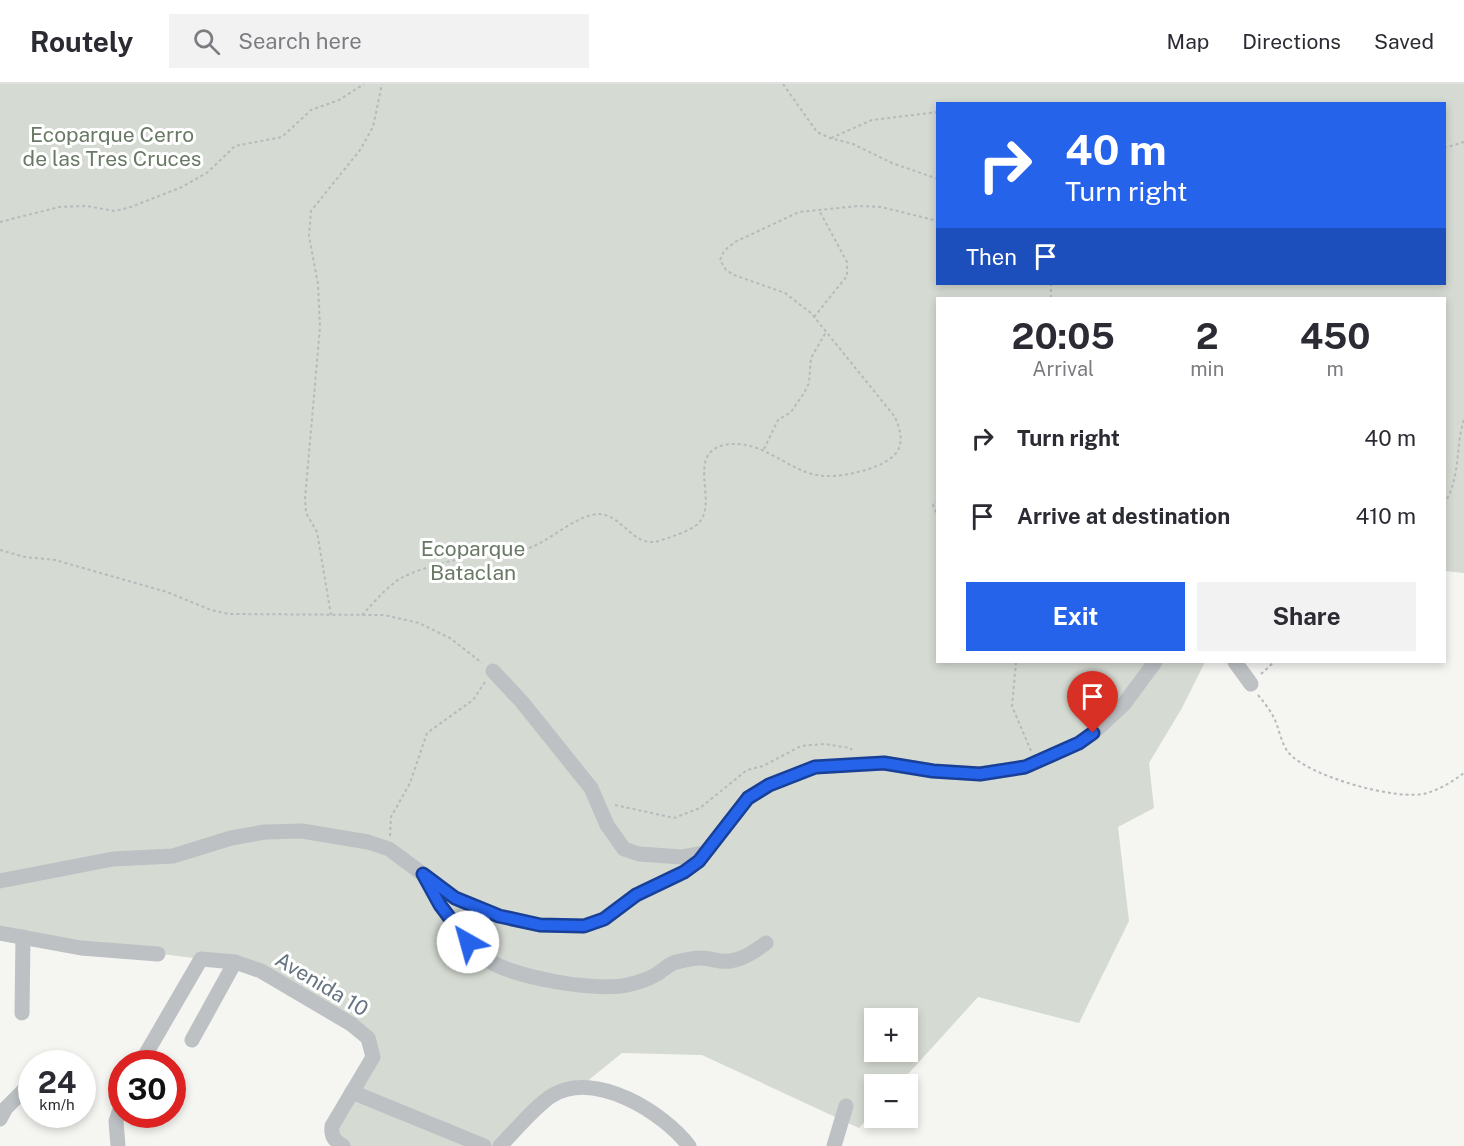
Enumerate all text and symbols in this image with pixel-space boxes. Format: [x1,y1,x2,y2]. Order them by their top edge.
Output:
search box [169,14,589,68]
text: Routely [30,25,133,58]
icon: search [190,25,223,58]
text: Search here [238,28,362,54]
text: Map [1167,29,1209,54]
text: Directions [1242,29,1341,54]
text: Saved [1374,29,1434,54]
park label: Ecoparque Cerro de las Tres Cruces [23,122,201,171]
text: 40 m [1065,125,1167,174]
icon: right [966,126,1044,204]
text: Turn right [1065,175,1188,207]
icon: arrive [1029,240,1062,273]
text: Then [966,244,1017,270]
text: 20:05 [1012,315,1115,357]
text: 2 [1196,315,1219,357]
text: 450 [1300,315,1370,357]
text: Arrival [1032,357,1094,381]
text: min [1190,357,1224,381]
text: m [1326,357,1344,381]
icon: right [966,422,999,455]
text: Turn right [1017,425,1120,451]
text: 40 m [1364,425,1416,451]
icon: arrive [966,500,999,533]
text: Arrive at destination [1017,503,1230,529]
text: 410 m [1355,503,1416,529]
park label: Ecoparque Bataclan [421,536,525,585]
button: Exit [966,582,1185,651]
button: Share [1197,582,1416,651]
pin [1067,671,1118,733]
icon: arrive [1076,680,1109,713]
position arrow [436,910,500,974]
street label: Avenida 10 [271,947,373,1021]
map controls [864,1008,918,1128]
button: + [864,1008,918,1062]
speed limit sign: 30 [108,1050,186,1128]
text: 24 [38,1064,76,1100]
button: − [864,1074,918,1128]
text: km/h [39,1096,75,1113]

